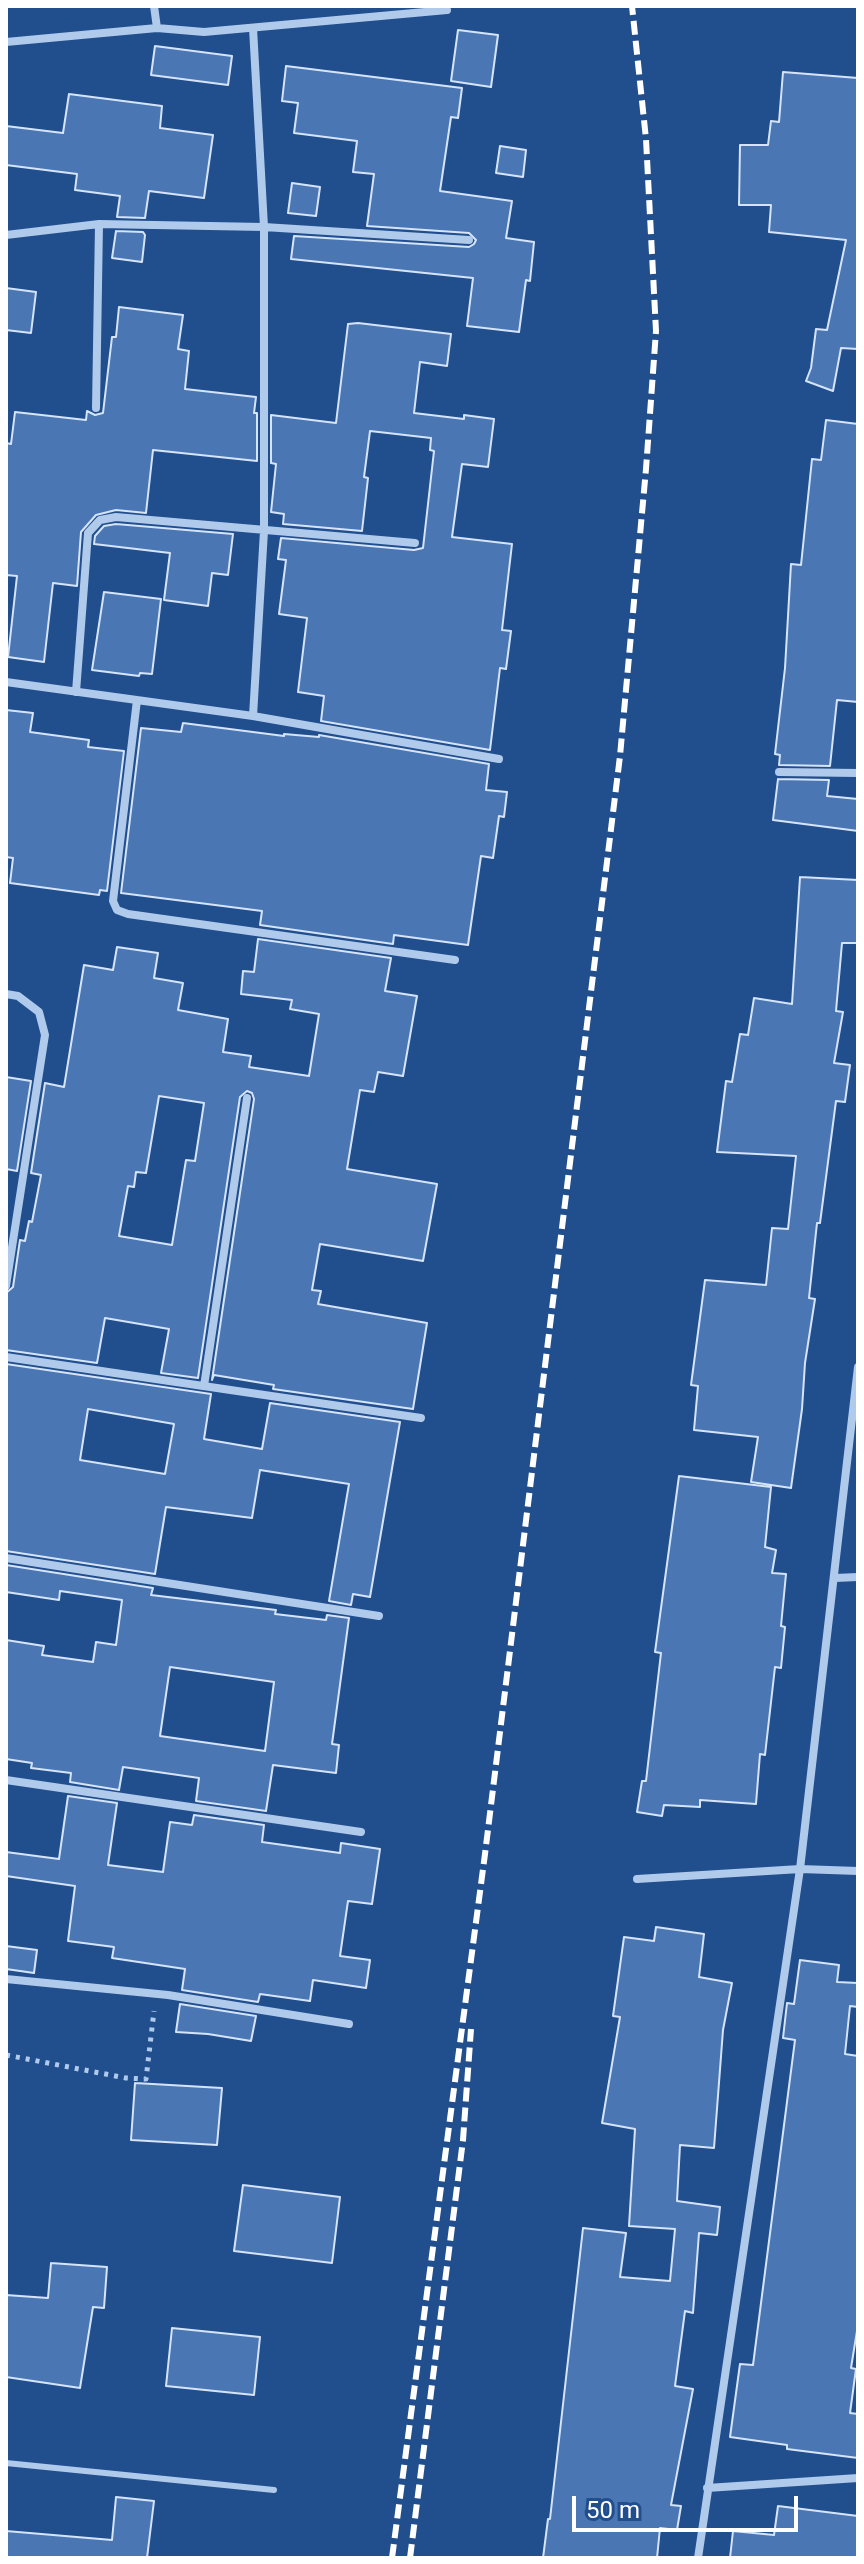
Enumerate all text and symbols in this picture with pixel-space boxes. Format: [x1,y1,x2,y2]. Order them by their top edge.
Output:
scale bar [576,2480,802,2530]
text: 50 m [586,2496,640,2524]

